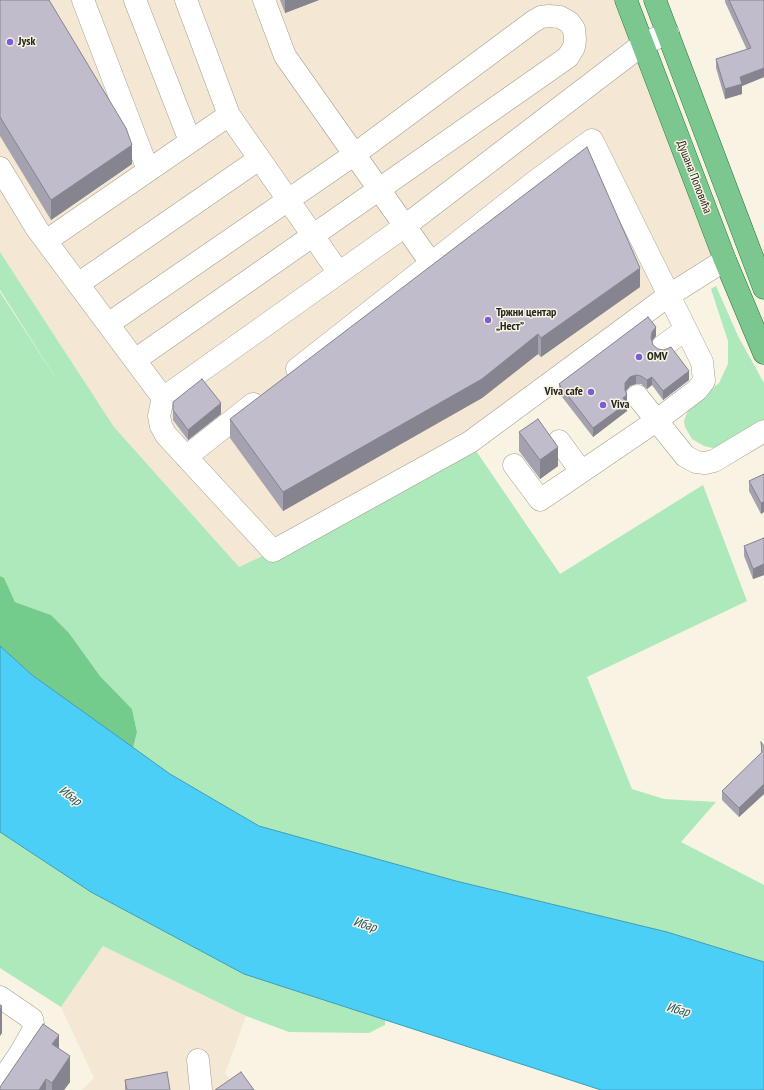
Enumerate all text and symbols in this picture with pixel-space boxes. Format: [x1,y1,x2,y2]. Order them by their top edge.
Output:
place label: Jysk [18,35,35,49]
marker: Jysk [5,37,15,47]
street label: Душана Поповића [673,138,715,216]
place label: Тржни центар „Нест” [496,306,556,334]
marker: Тржни центар „Нест” [483,315,493,325]
place label: OMV [647,350,668,364]
marker: OMV [634,352,644,362]
place label: Viva cafe [545,385,583,399]
marker: Viva cafe [586,387,596,397]
place label: Viva [611,398,629,412]
marker: Viva [598,400,608,410]
water label: Ибар [56,783,84,809]
water label: Ибар [352,914,378,936]
water label: Ибар [665,1000,691,1020]

